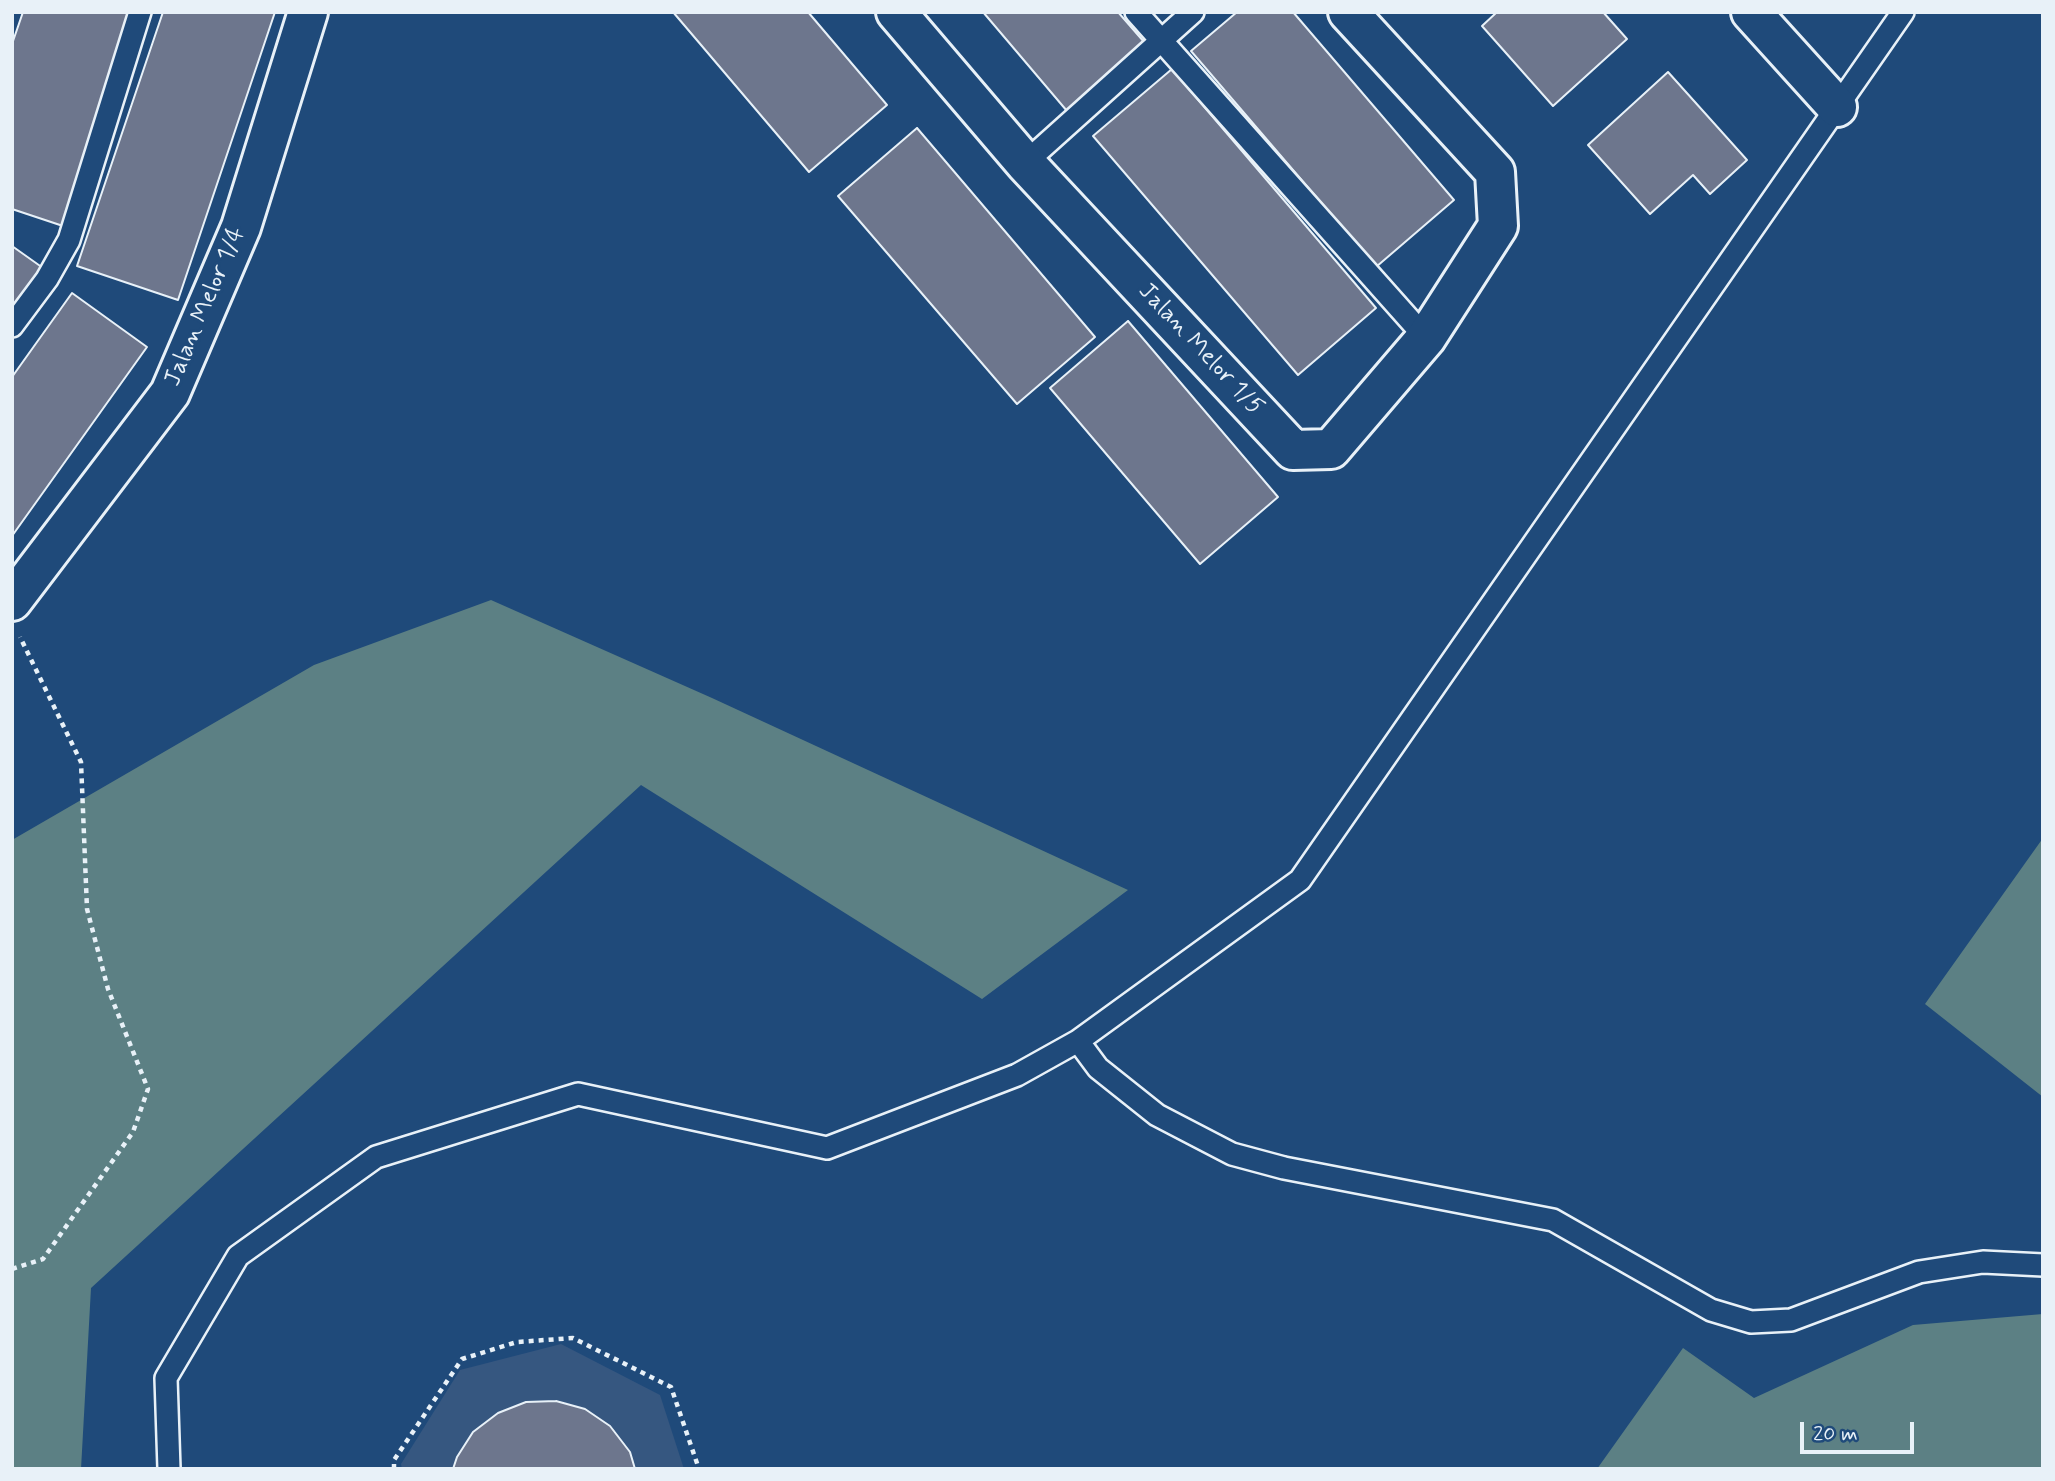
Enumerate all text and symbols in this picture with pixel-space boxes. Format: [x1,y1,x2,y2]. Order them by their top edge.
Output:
street label: Jalan Melor 1/4 [159,223,253,391]
street label: Jalan Melor 1/5 [1131,278,1269,422]
scale bar [1803,1408,1917,1452]
text: 20 m [1813,1420,1858,1448]

